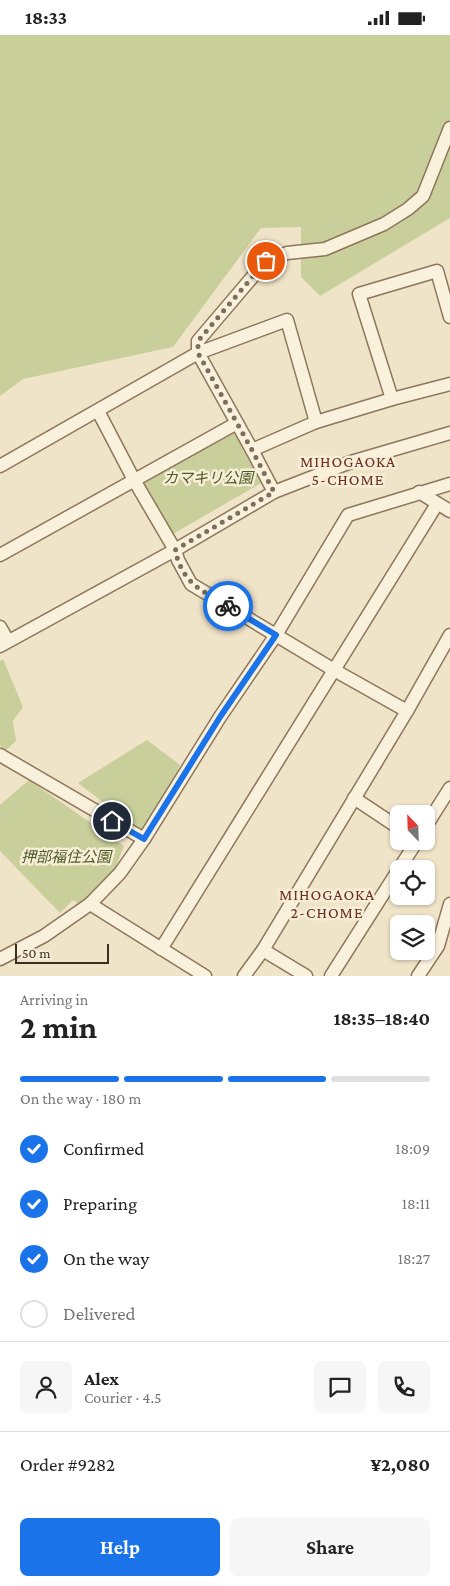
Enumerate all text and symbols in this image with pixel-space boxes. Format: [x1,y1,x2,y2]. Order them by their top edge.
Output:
text: 18:33 [25,7,67,28]
pin [245,240,287,282]
icon: bag [252,247,280,275]
district label: MIHOGAOKA 5-CHOME [300,453,396,488]
park label: カマキリ公園 [163,470,255,486]
courier [203,581,253,631]
icon: bike [214,592,242,620]
pin [91,800,133,842]
north arrow [390,805,435,850]
map controls [390,805,435,960]
icon: home [98,807,126,835]
park label: 押部福住公園 [21,849,113,865]
button: locate [390,860,435,905]
district label: MIHOGAOKA 2-CHOME [279,886,375,921]
button: layers [390,915,435,960]
scale bar [15,941,109,964]
text: 50 m [22,945,50,961]
text: Arriving in [20,991,88,1008]
text: 18:35–18:40 [333,1008,430,1029]
text: 2 min [20,1009,97,1045]
text: On the way · 180 m [20,1090,141,1107]
icon: check [20,1135,48,1163]
text: Confirmed [63,1138,144,1159]
text: 18:09 [395,1140,430,1157]
icon: check [20,1190,48,1218]
text: Preparing [63,1193,137,1214]
text: 18:11 [402,1195,430,1212]
icon: check [20,1245,48,1273]
text: On the way [63,1248,149,1269]
text: 18:27 [398,1250,430,1267]
text: Delivered [63,1303,136,1324]
button: person [20,1361,72,1413]
button: chat [314,1361,366,1413]
button: phone [378,1361,430,1413]
text: Alex [84,1368,119,1389]
text: Courier · 4.5 [84,1389,162,1406]
text: Order #9282 [20,1454,115,1475]
text: ¥2,080 [370,1454,430,1475]
button: Help [20,1518,220,1576]
button: Share [230,1518,430,1576]

